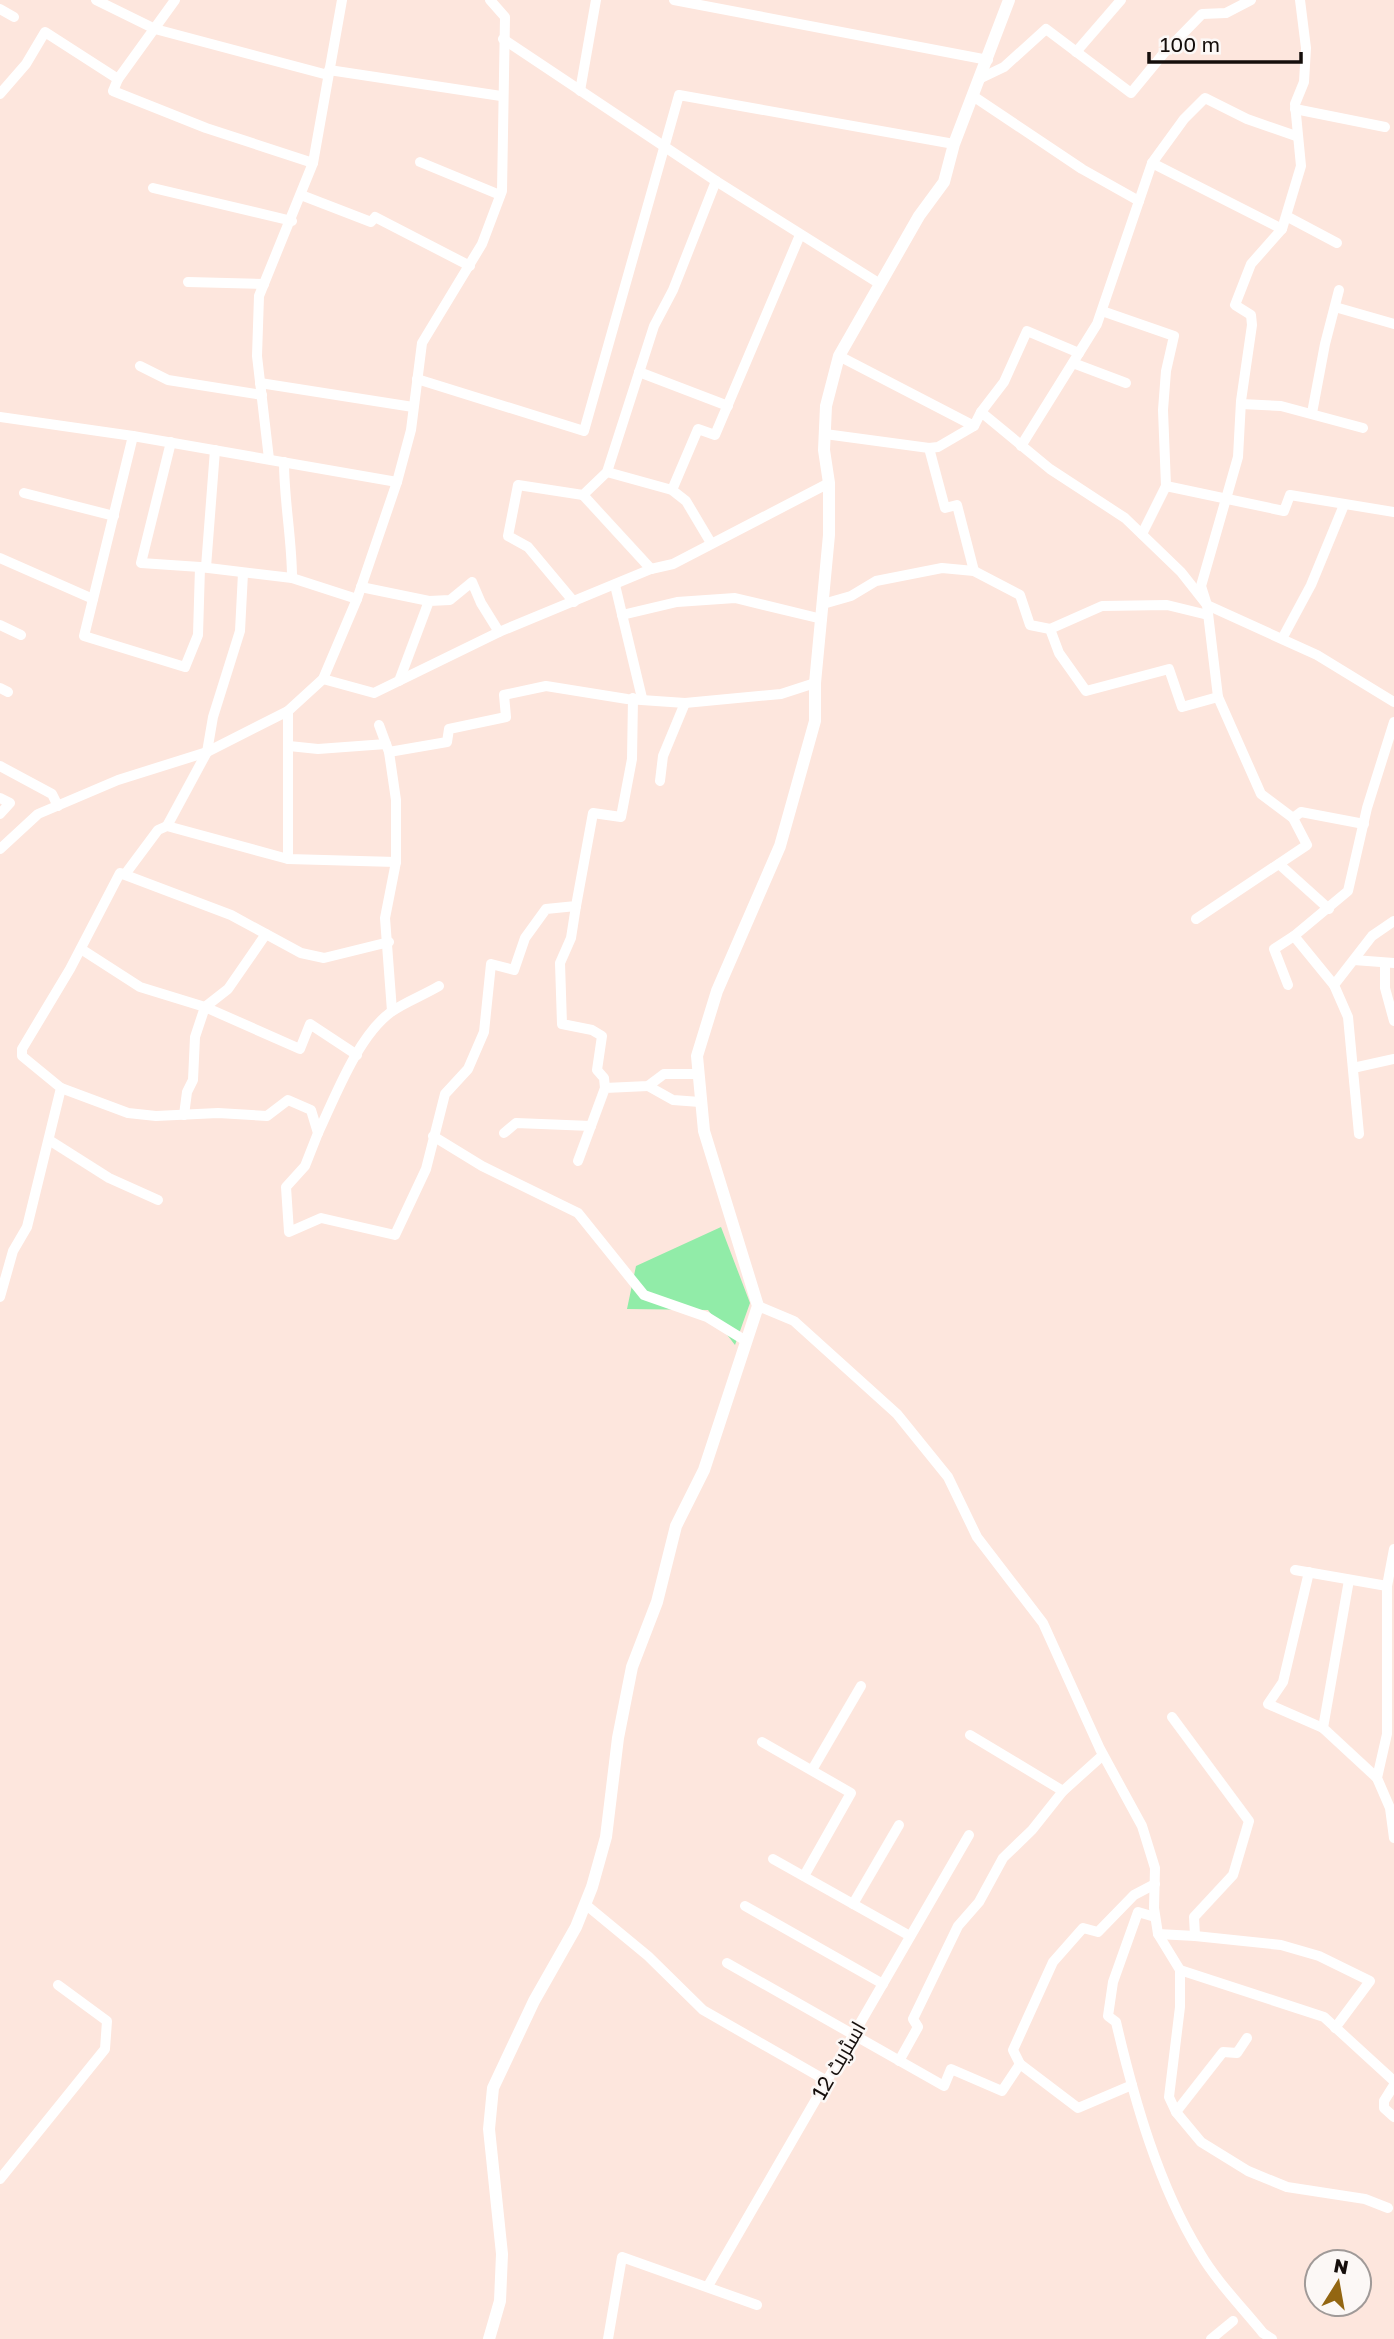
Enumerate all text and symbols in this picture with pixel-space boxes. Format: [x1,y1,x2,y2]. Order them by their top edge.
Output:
scale bar [1149,21,1301,65]
text: 100 m [1160,31,1220,57]
street label: اسٹریٹ 12 [805,2016,871,2104]
north arrow [1303,2248,1373,2318]
text: N [1332,2253,1351,2278]

